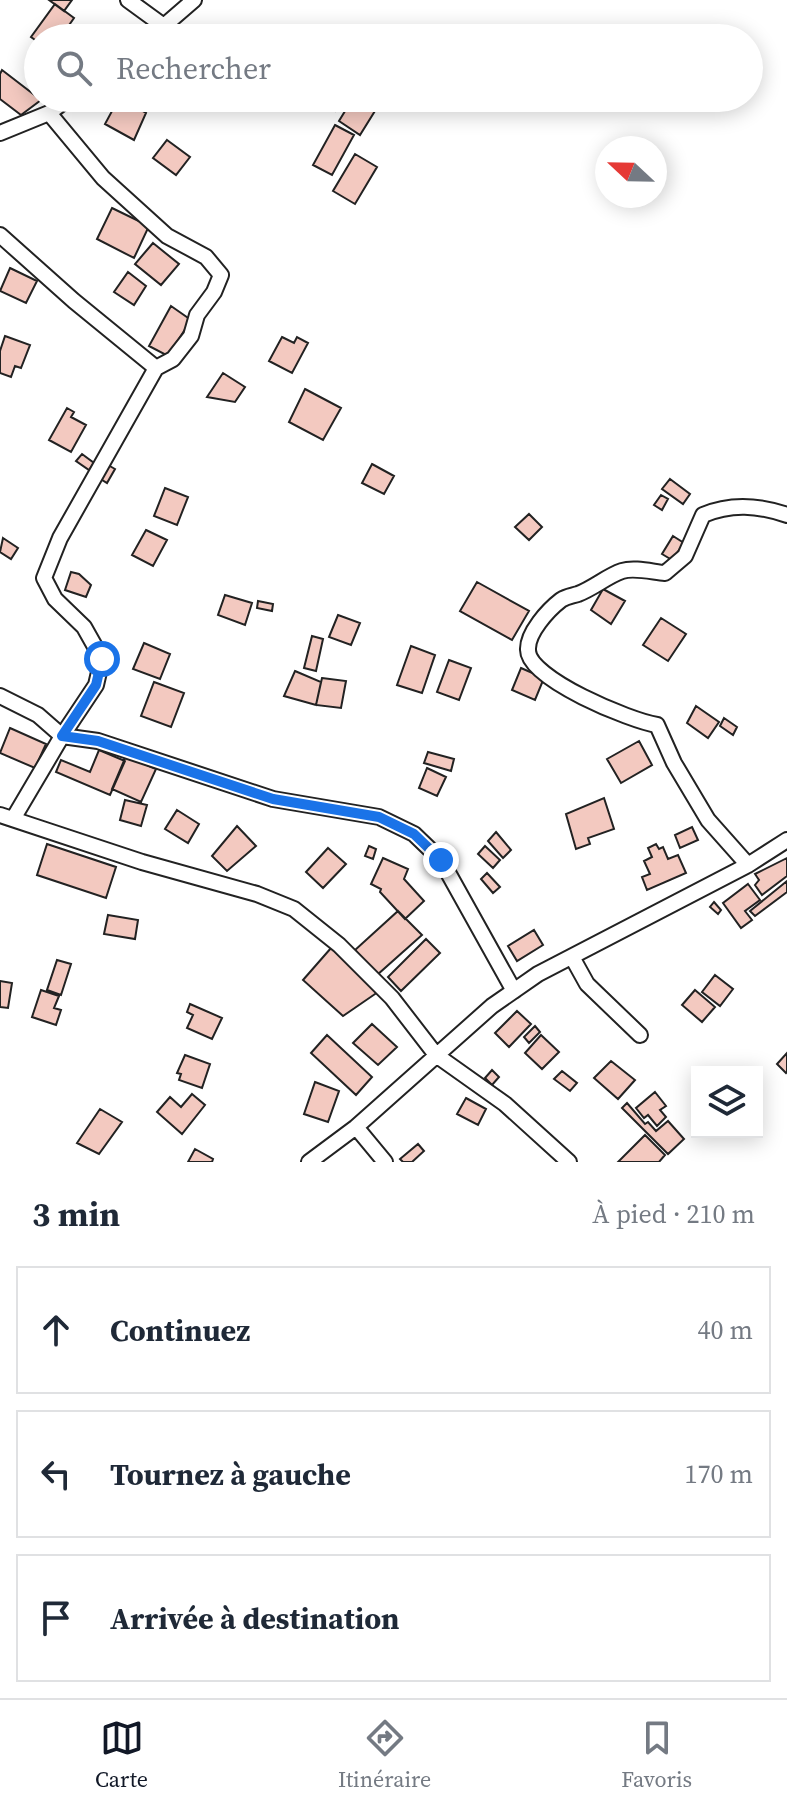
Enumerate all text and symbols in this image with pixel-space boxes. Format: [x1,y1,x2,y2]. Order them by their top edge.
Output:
search box [24,24,763,112]
icon: search [52,46,96,90]
text: Rechercher [116,48,271,89]
north arrow [595,136,667,208]
route start [84,641,120,677]
route end [423,842,459,878]
map controls [691,1066,763,1138]
button: layers [691,1066,763,1138]
text: 3 min [32,1191,120,1237]
text: À pied · 210 m [592,1196,755,1232]
icon: ahead [34,1308,78,1352]
text: Continuez [110,1310,250,1351]
text: 40 m [698,1312,753,1348]
icon: left [34,1452,78,1496]
text: Tournez à gauche [110,1454,351,1495]
text: 170 m [685,1456,753,1492]
icon: arrive [34,1596,78,1640]
text: Arrivée à destination [110,1598,400,1639]
tab: Carte [95,1716,148,1794]
tab: Itinéraire [338,1716,431,1794]
tab: Favoris [621,1716,692,1794]

